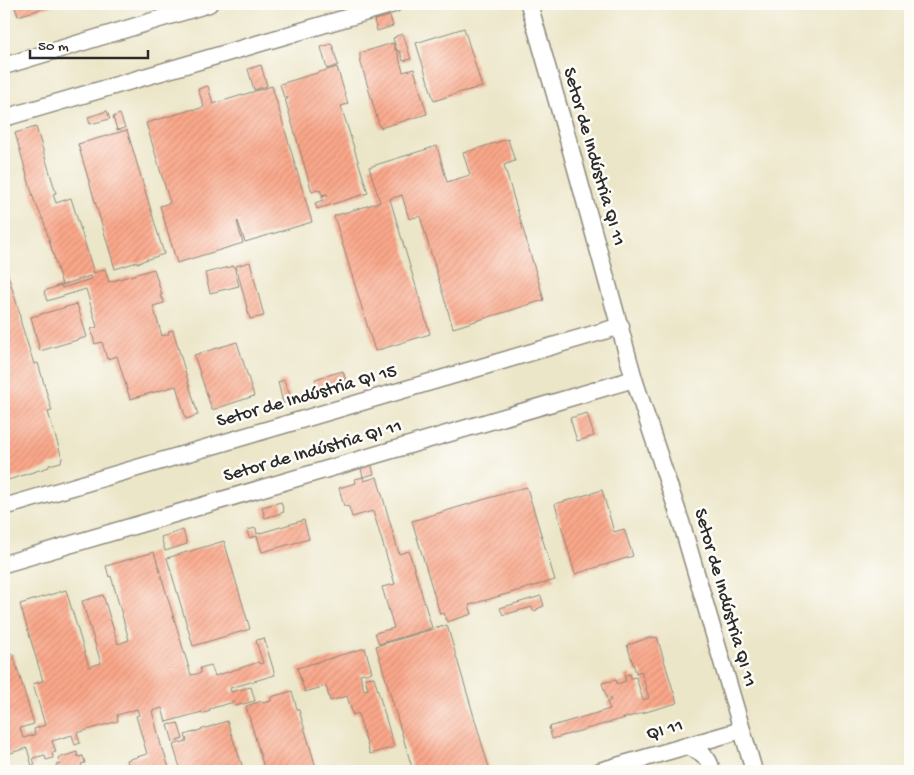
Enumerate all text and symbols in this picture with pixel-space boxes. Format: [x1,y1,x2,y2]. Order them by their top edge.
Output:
scale bar [30,28,148,60]
text: 50 m [38,38,69,56]
street label: Setor de Indústria QI 11 [557,65,629,249]
street label: Setor de Indústria QI 15 [214,360,400,434]
street label: Setor de Indústria QI 11 [221,416,405,488]
street label: Setor de Indústria QI 11 [688,506,760,690]
street label: QI 11 [644,715,686,747]

